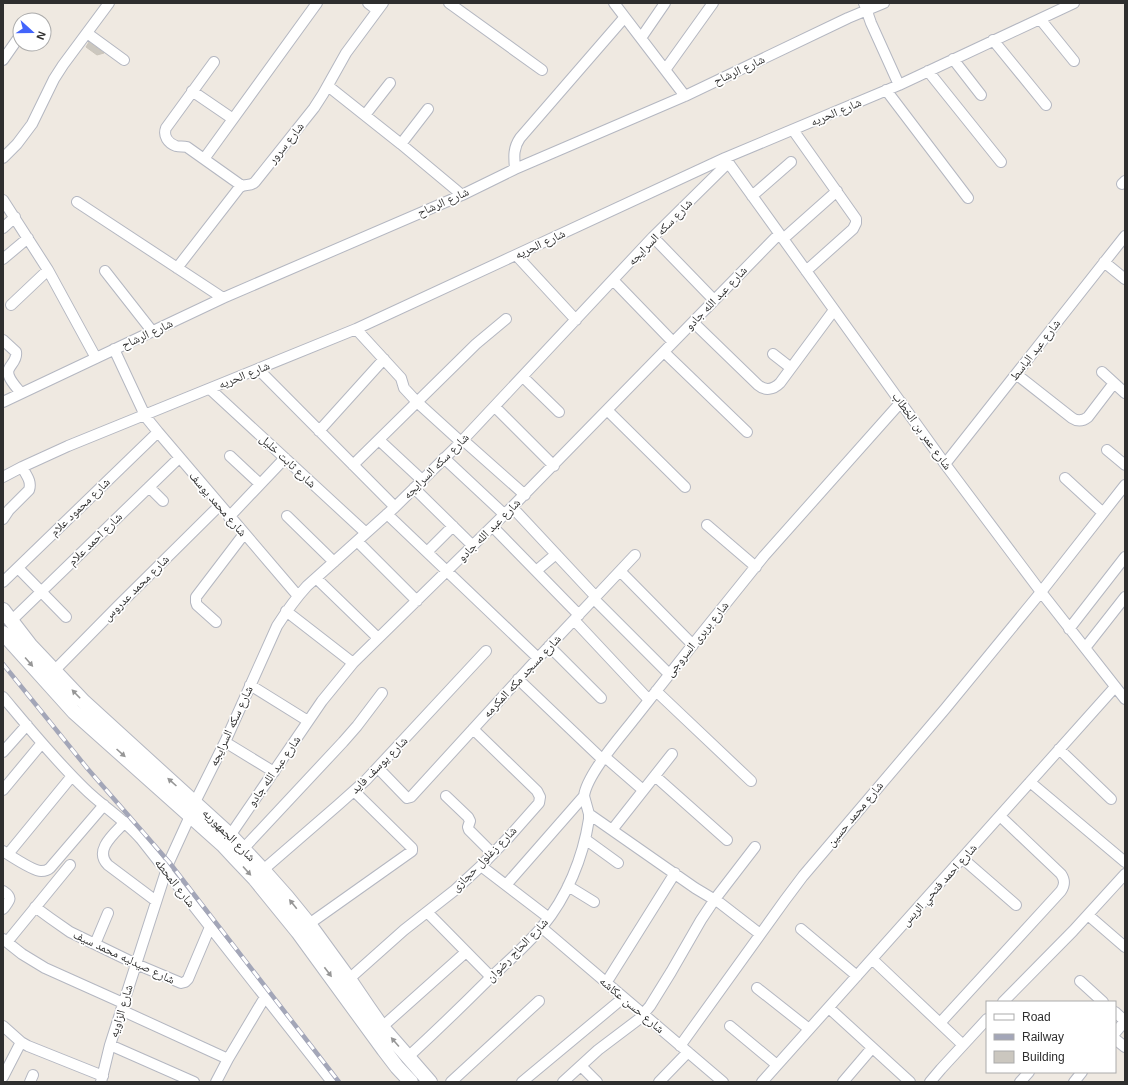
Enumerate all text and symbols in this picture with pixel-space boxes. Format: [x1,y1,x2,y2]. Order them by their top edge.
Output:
north arrow [12,12,52,52]
text: N [34,30,48,41]
street label: شارع الرشاح [711,52,767,89]
street label: شارع الحريه [808,95,864,130]
street label: شارع سرور [264,119,308,168]
street label: شارع الرشاح [415,184,471,220]
street label: شارع سكه السرايجه [625,196,696,269]
street label: شارع الحريه [513,226,568,263]
street label: شارع عبد الله جادو [682,263,751,333]
street label: شارع الرشاح [119,316,175,353]
street label: شارع عبد الباسط [1007,317,1064,384]
street label: شارع الحريه [216,358,272,393]
street label: شارع عمر بن الخطاب [888,390,955,473]
street label: شارع سكه السرايجه [400,430,472,502]
street label: شارع ثابت خليل [256,431,319,491]
street label: شارع محمد يوسف [185,469,250,540]
street label: شارع محمود علام [47,475,114,540]
street label: شارع عبد الله جادو [455,496,524,565]
street label: شارع احمد علام [65,510,126,569]
street label: شارع محمد عدروس [100,552,173,625]
street label: شارع بربرى السروجى [662,598,733,680]
street label: شارع مسجد مكه المكرمه [480,632,565,721]
one-way arrow [24,657,34,667]
street label: شارع سكه السرايجه [206,684,257,769]
one-way arrow [72,689,81,699]
street label: شارع عبد الله جادو [244,733,304,810]
street label: شارع يوسف فايد [348,734,411,797]
one-way arrow [116,749,126,758]
one-way arrow [167,777,178,786]
street label: شارع محمد حسين [824,779,887,850]
street label: شارع الجمهوريه [199,806,258,865]
street label: شارع زغلول حجازى [448,823,520,895]
street label: شارع احمد فتحي الريس [898,841,982,931]
street label: شارع المحطه [151,856,198,911]
one-way arrow [242,866,251,875]
one-way arrow [289,899,297,909]
street label: شارع الحاج رضوان [483,915,552,985]
street label: شارع صيدليه محمد سيف [70,927,177,988]
one-way arrow [323,967,332,978]
street label: شارع حسن عكاشه [596,974,667,1037]
street label: شارع الزاويه [106,983,137,1039]
legend [986,1001,1116,1073]
text: Road [1022,1010,1051,1024]
text: Railway [1022,1030,1064,1044]
one-way arrow [391,1037,400,1048]
text: Building [1022,1050,1065,1064]

